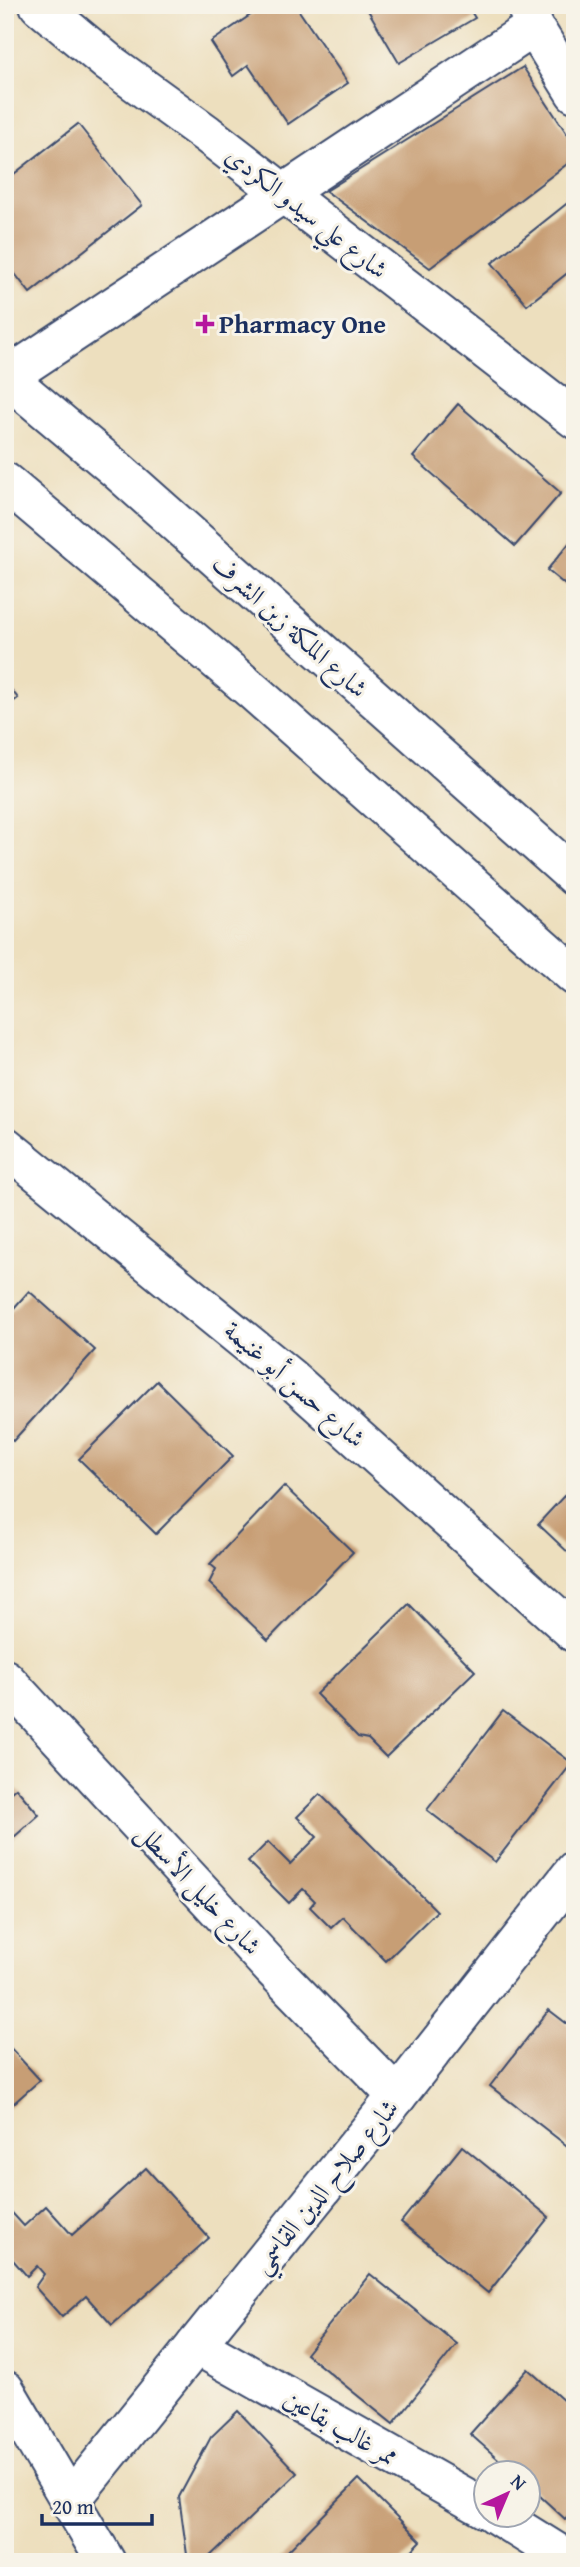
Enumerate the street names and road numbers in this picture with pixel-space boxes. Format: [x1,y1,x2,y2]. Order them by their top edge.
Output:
street label: شارع علي سيدو الكردي [214,136,397,292]
street label: شارع الملكة زين الشرف [201,545,377,709]
street label: شارع حسن أبو غنيمة [214,1311,375,1459]
street label: شارع خليل الأسطل [125,1814,271,1966]
street label: شارع صلاح الدين القاسمي [242,2090,412,2285]
street label: ممر غالب بقاعين [277,2378,406,2475]

